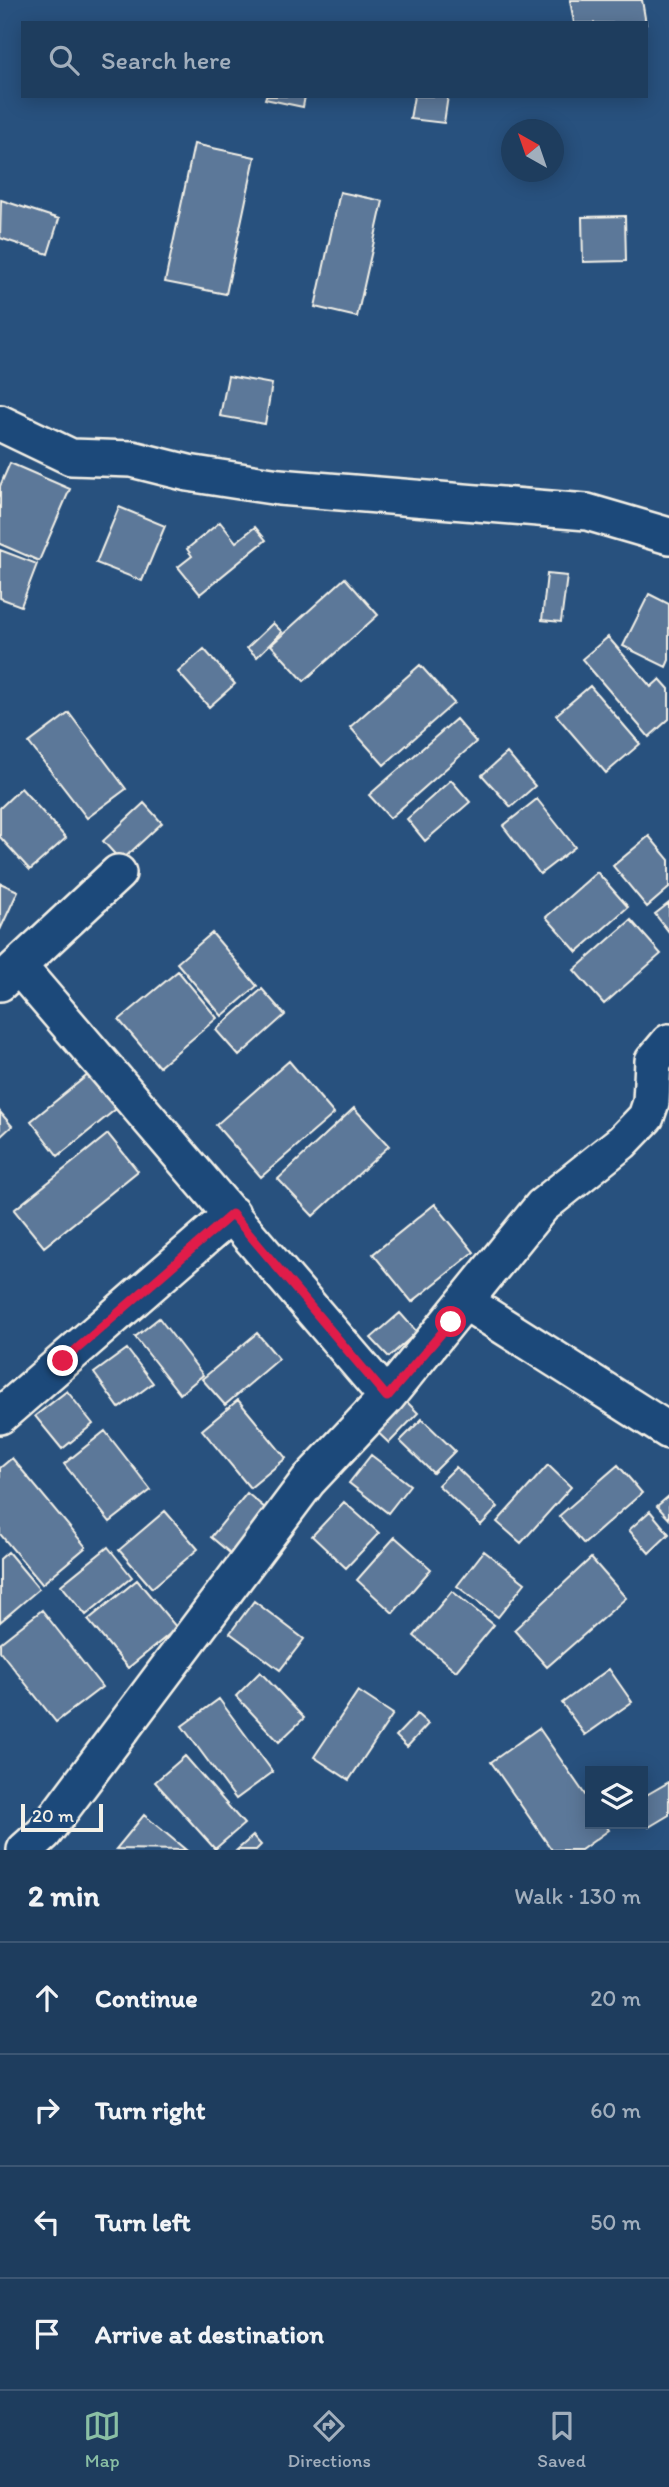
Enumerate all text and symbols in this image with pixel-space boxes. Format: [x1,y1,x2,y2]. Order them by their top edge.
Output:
search box [21,21,648,98]
icon: search [45,41,83,79]
text: Search here [101,44,231,76]
north arrow [501,119,564,182]
route start [435,1306,466,1337]
route end [47,1345,78,1376]
map controls [585,1766,648,1829]
button: layers [585,1766,648,1829]
scale bar [21,1801,103,1833]
text: 20 m [32,1804,74,1827]
text: 2 min [28,1877,99,1914]
text: Walk · 130 m [514,1882,641,1910]
icon: ahead [28,1979,66,2017]
text: Continue [95,1982,198,2014]
text: 20 m [590,1984,641,2012]
icon: right [28,2091,66,2129]
text: Turn right [95,2094,206,2126]
text: 60 m [590,2096,641,2124]
icon: left [28,2203,66,2241]
text: Turn left [95,2206,191,2238]
text: 50 m [590,2208,641,2236]
icon: arrive [28,2315,66,2353]
text: Arrive at destination [95,2318,324,2350]
tab: Map [83,2407,121,2472]
tab: Directions [287,2407,371,2472]
tab: Saved [537,2407,586,2472]

